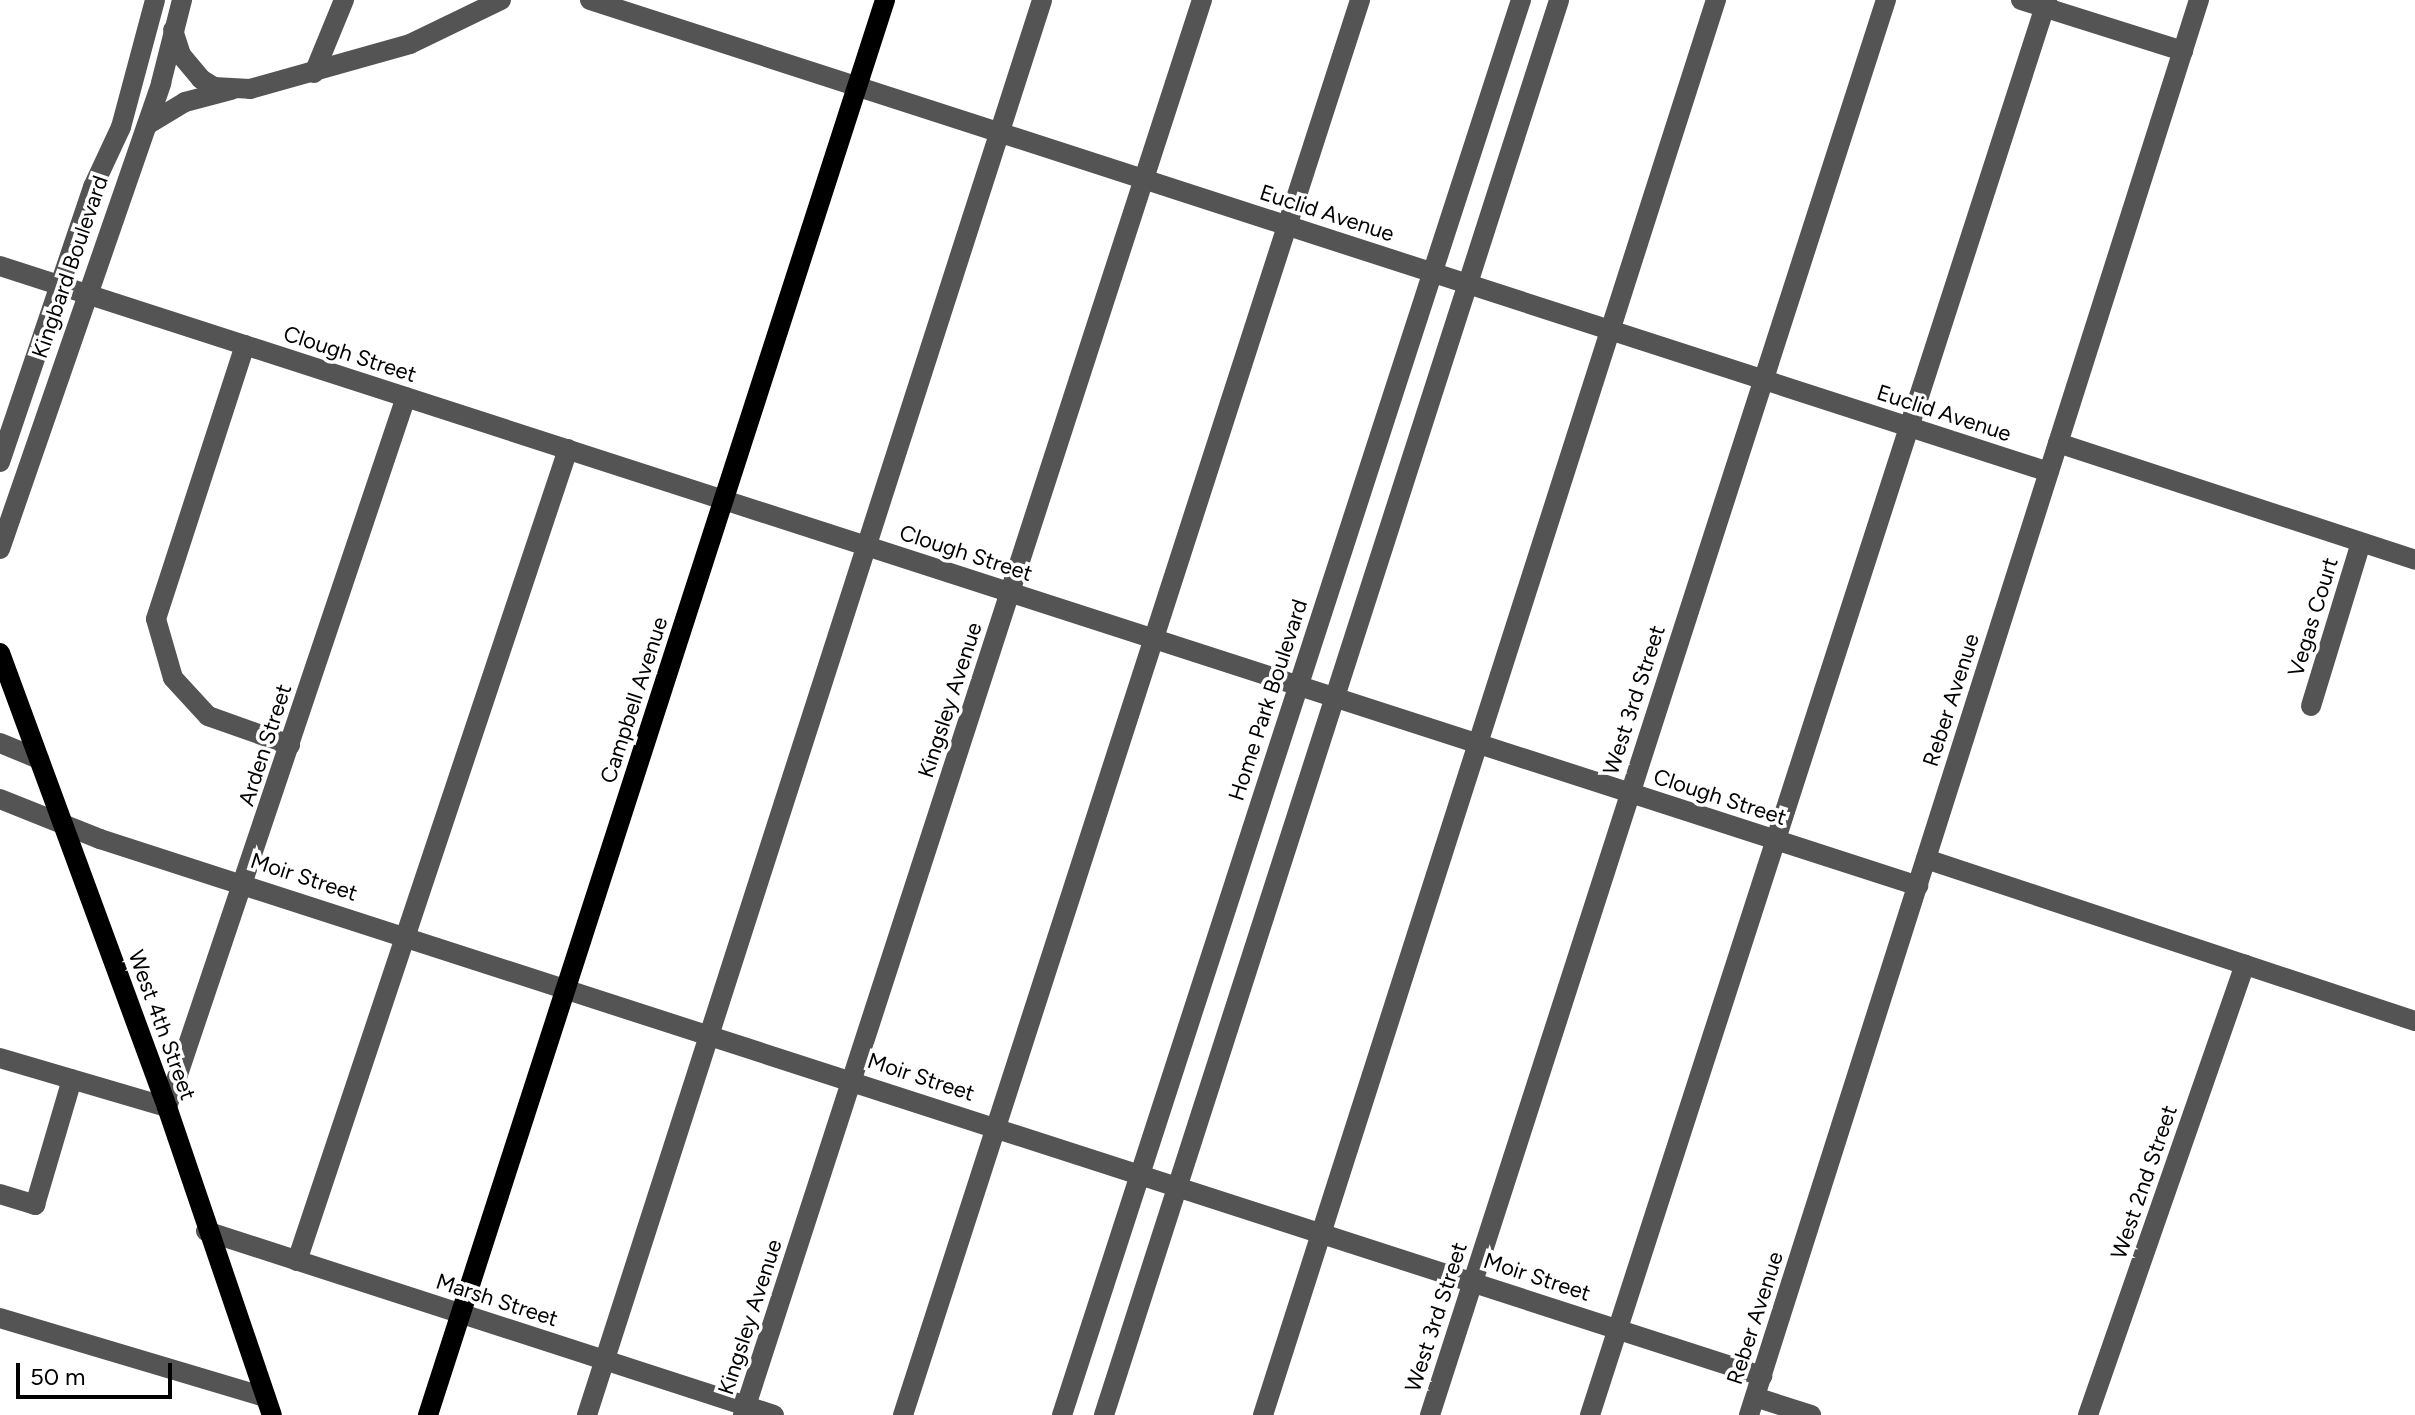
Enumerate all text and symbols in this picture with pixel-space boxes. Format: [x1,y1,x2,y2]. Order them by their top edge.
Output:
street label: Kingbard Boulevard [26,172,114,362]
street label: Euclid Avenue [1256,179,1398,247]
street label: Clough Street [280,320,420,388]
street label: Euclid Avenue [1873,379,2015,447]
street label: Clough Street [896,519,1036,587]
street label: Vegas Court [2282,554,2344,680]
street label: Home Park Boulevard [1223,596,1313,804]
street label: Campbell Avenue [595,614,673,786]
street label: Kingsley Avenue [912,619,988,781]
street label: West 3rd Street [1597,622,1671,778]
street label: Reber Avenue [1917,630,1985,770]
street label: Arden Street [233,681,297,809]
street label: Clough Street [1650,763,1790,831]
street label: Moir Street [247,847,361,907]
street label: West 4th Street [123,946,201,1104]
street label: Moir Street [864,1047,978,1107]
street label: West 2nd Street [2105,1102,2183,1262]
street label: Kingsley Avenue [712,1236,788,1398]
street label: West 3rd Street [1399,1239,1473,1395]
street label: Moir Street [1480,1247,1594,1307]
street label: Reber Avenue [1721,1248,1789,1388]
street label: Marsh Street [433,1268,561,1332]
scale bar [20,1347,176,1397]
text: 50 m [30,1362,86,1391]

